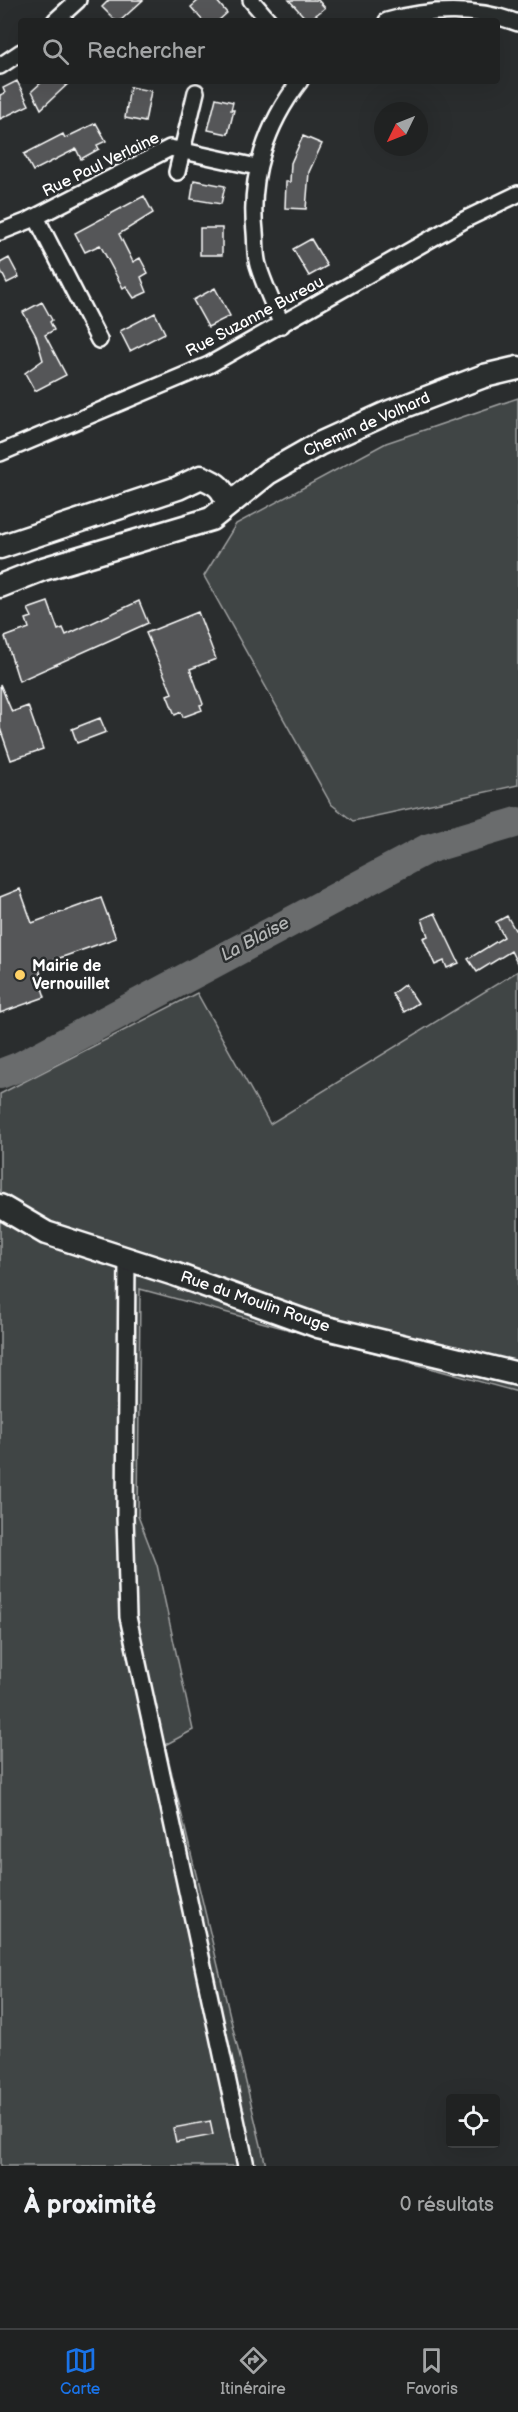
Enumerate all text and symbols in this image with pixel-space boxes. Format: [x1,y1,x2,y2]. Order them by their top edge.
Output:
search box [18,18,500,84]
icon: search [39,35,72,68]
text: Rechercher [87,38,205,65]
north arrow [374,102,428,156]
street label: Rue Paul Verlaine [40,128,163,202]
street label: Rue Suzanne Bureau [183,273,327,361]
street label: Chemin de Volhard [301,389,433,461]
water label: La Blaise [217,912,293,966]
place label: Mairie de Vernouillet [32,957,110,994]
marker: Mairie de Vernouillet [13,968,27,982]
street label: Rue du Moulin Rouge [178,1267,333,1337]
map controls [446,2094,500,2148]
button: locate [446,2094,500,2148]
text: À proximité [24,2190,156,2221]
text: 0 résultats [400,2193,494,2217]
tab: Carte [60,2344,100,2399]
tab: Itinéraire [220,2344,286,2399]
tab: Favoris [406,2344,458,2399]

